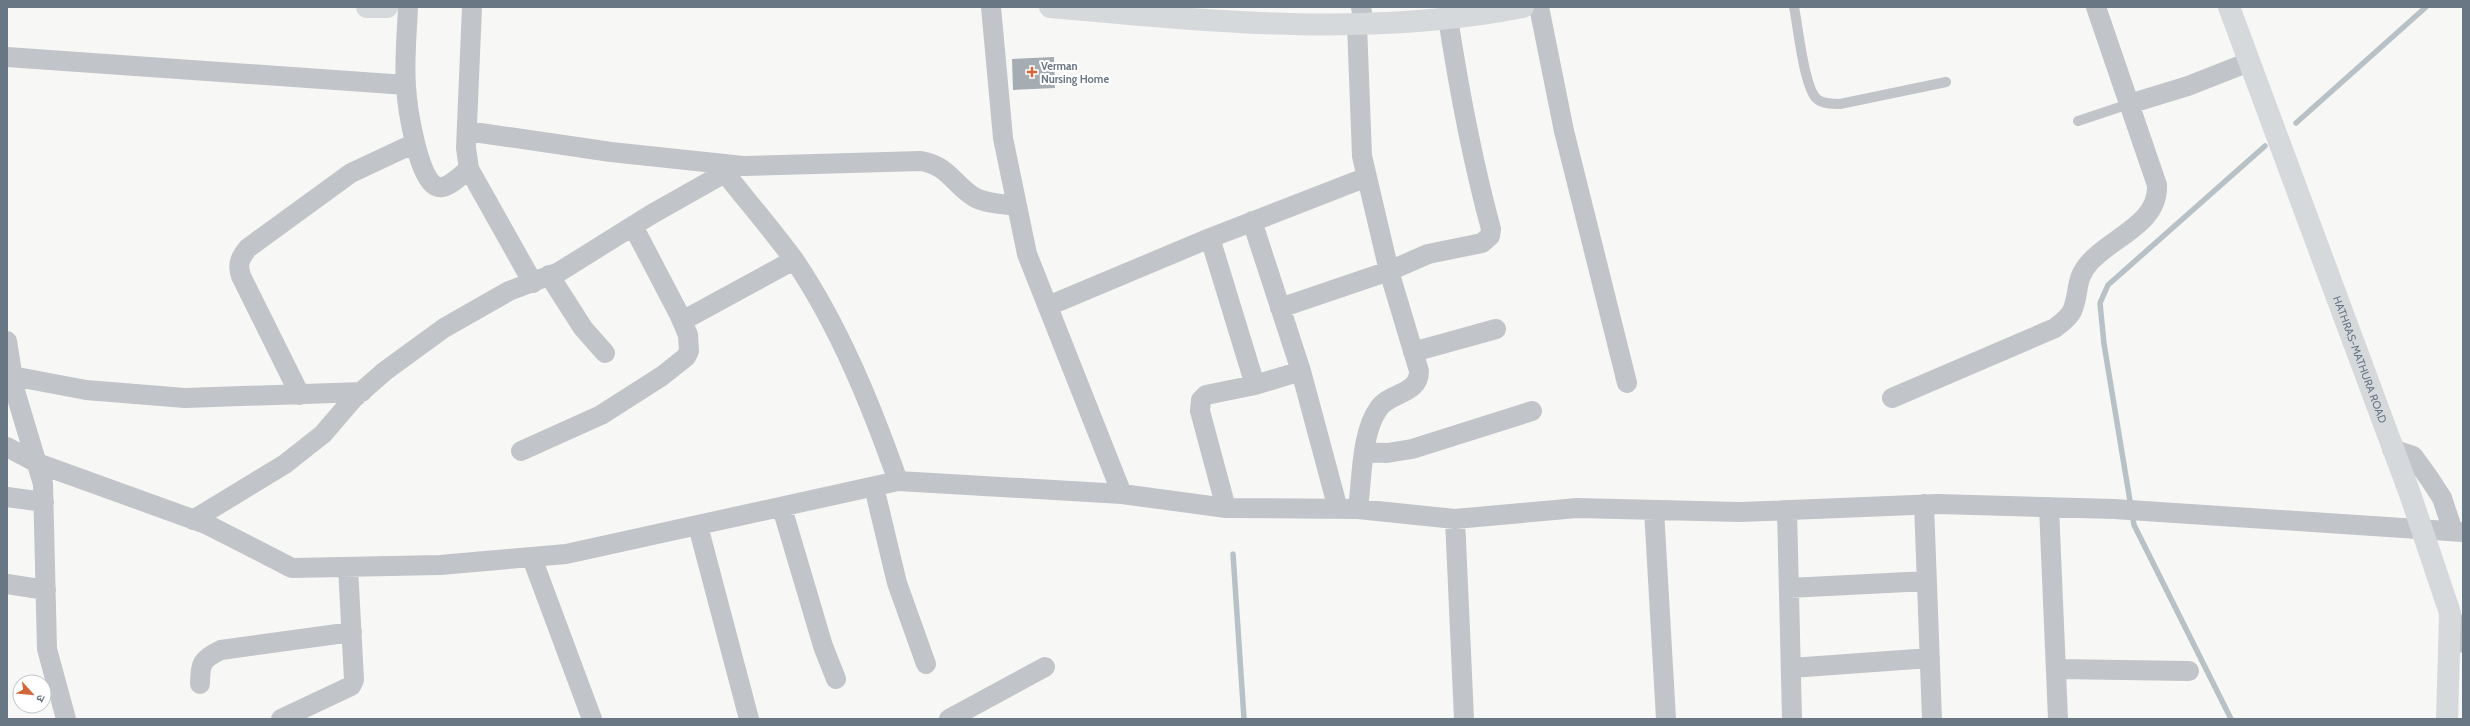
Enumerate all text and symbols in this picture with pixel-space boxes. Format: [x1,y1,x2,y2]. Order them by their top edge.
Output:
place label: Verman Nursing Home [1041,59,1109,86]
marker: Verman Nursing Home [1026,66,1038,78]
street label: HATHRAS-MATHURA ROAD [2330,294,2390,425]
north arrow [12,674,52,714]
text: उ [33,692,49,705]

